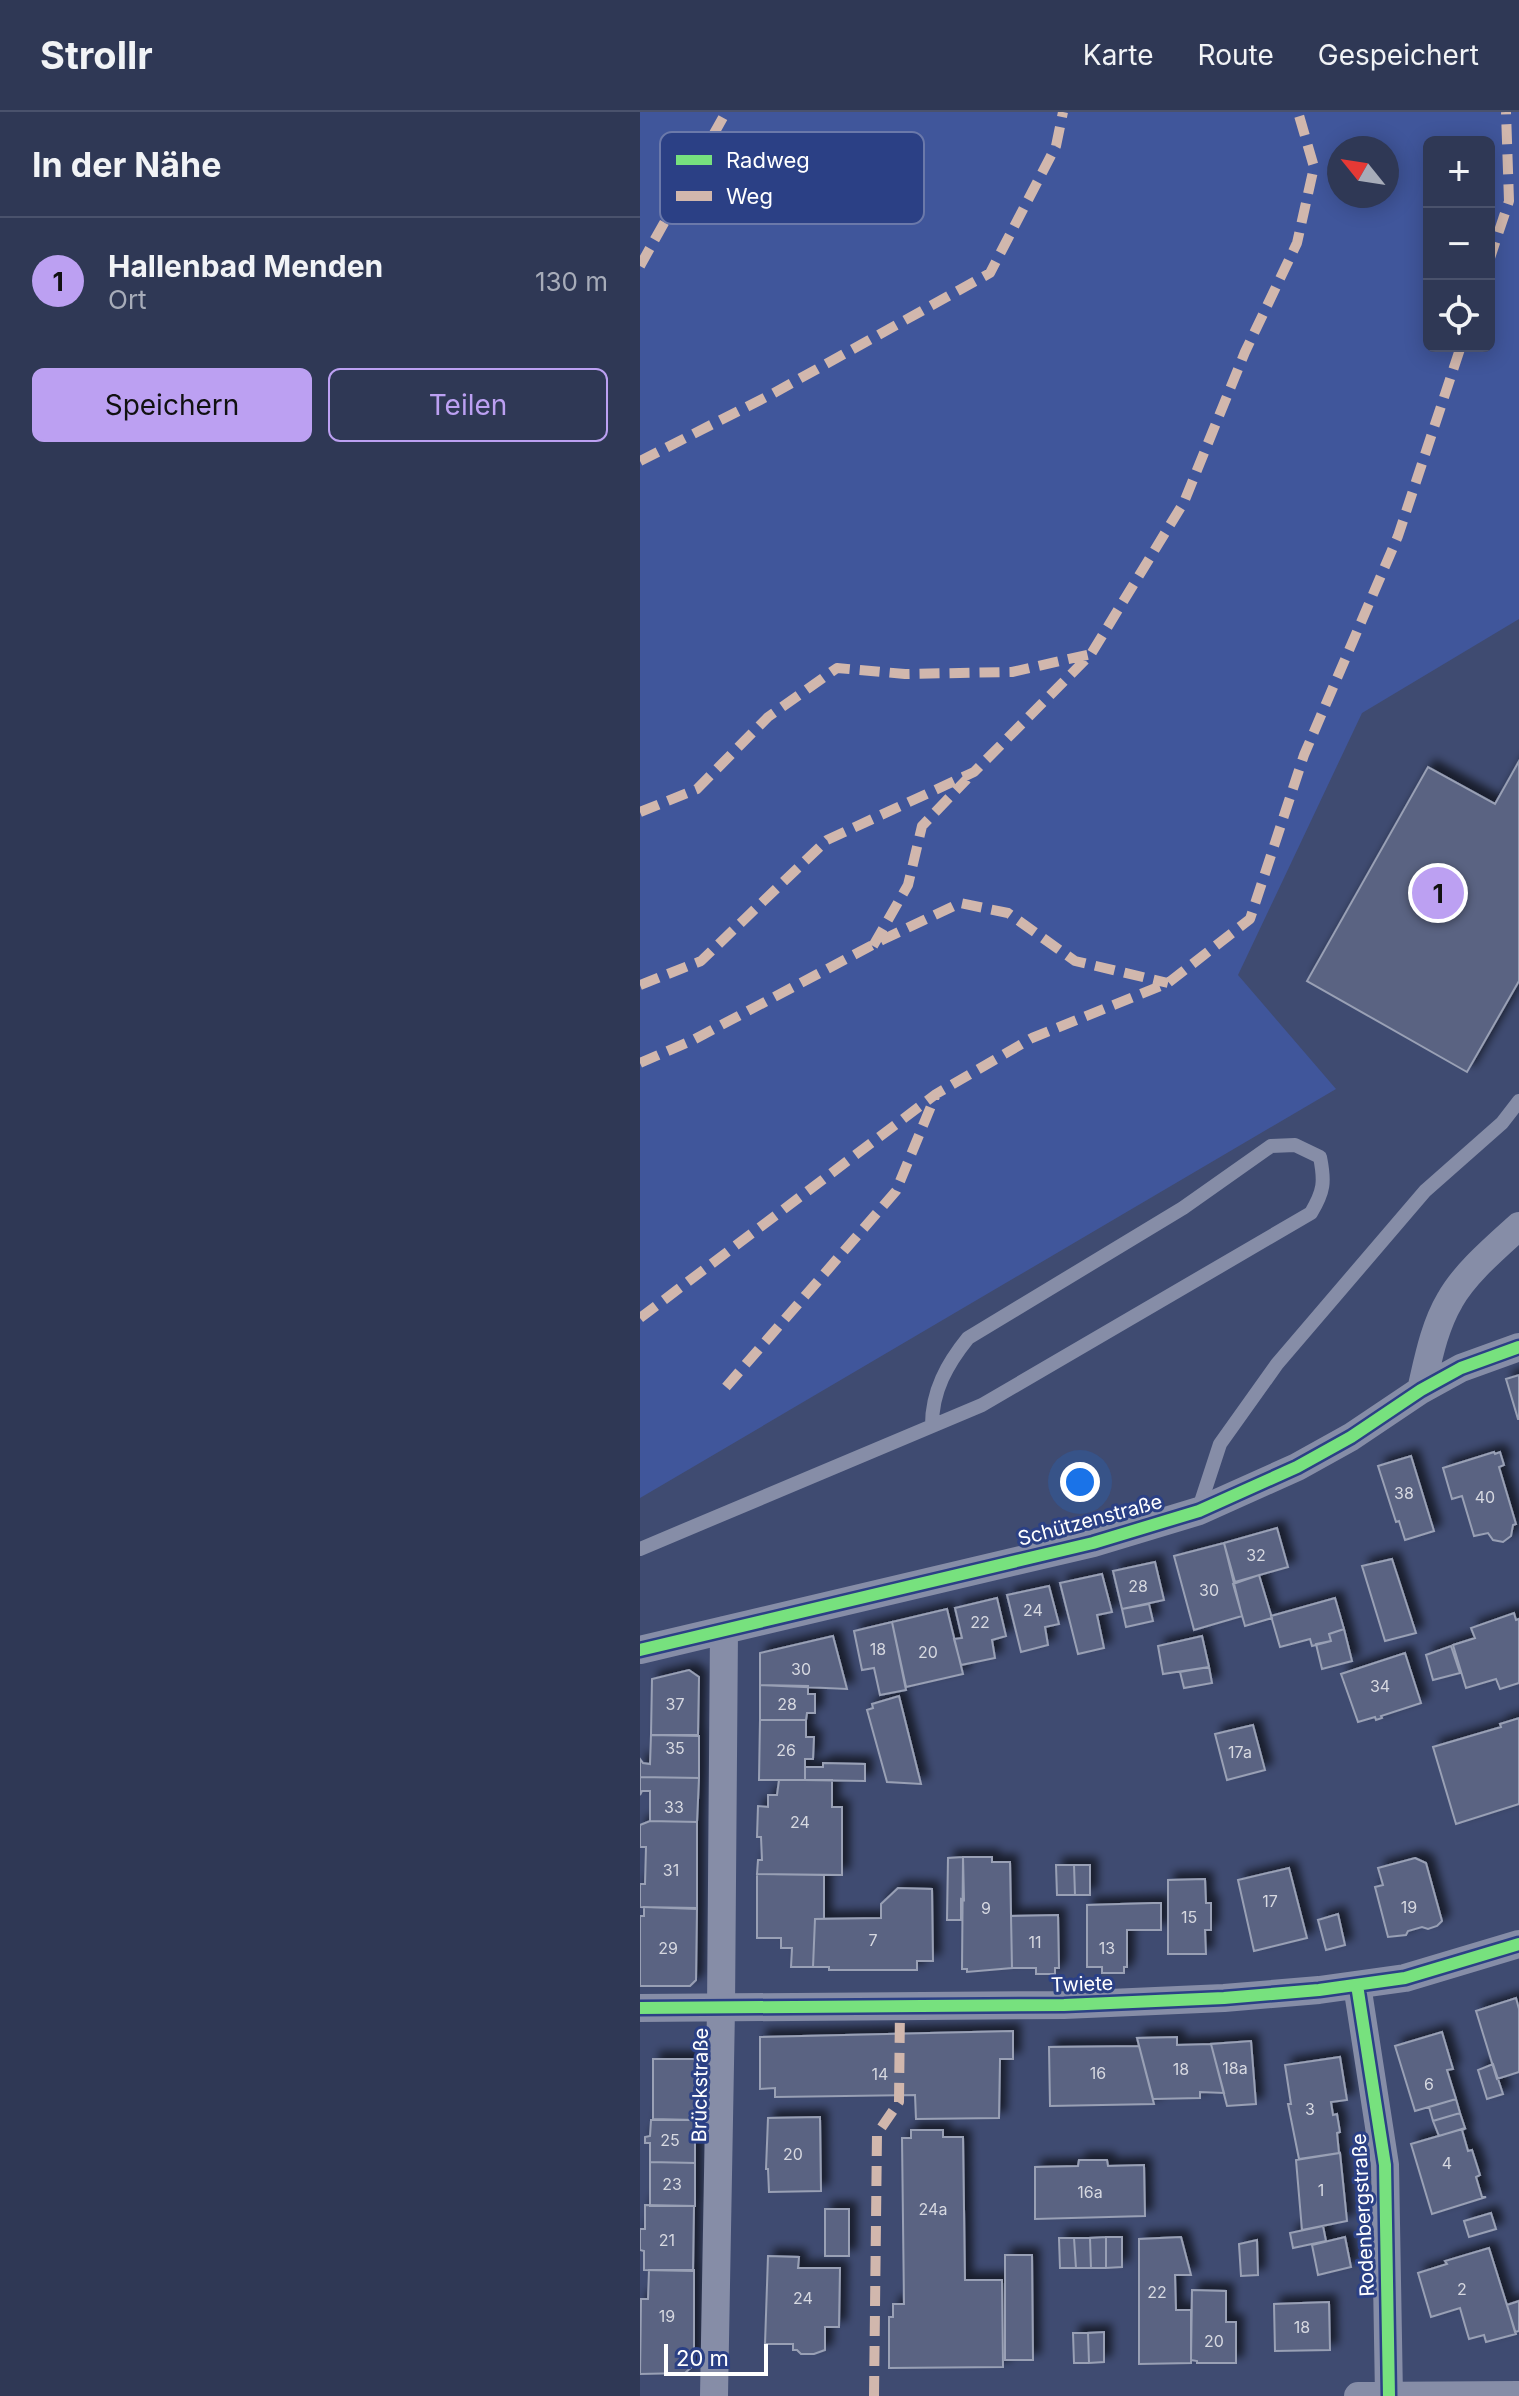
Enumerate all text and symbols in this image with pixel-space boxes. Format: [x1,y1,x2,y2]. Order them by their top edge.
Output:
text: Strollr [40,32,153,78]
text: Karte [1083,38,1154,72]
text: Route [1198,38,1274,72]
text: Gespeichert [1318,38,1479,72]
legend [660,132,924,224]
north arrow [1327,136,1399,208]
map controls [1423,136,1495,352]
button: + [1423,136,1495,208]
text: In der Nähe [32,144,221,185]
text: Radweg [726,147,810,173]
text: Weg [726,183,773,209]
button: − [1423,208,1495,280]
text: Hallenbad Menden [108,248,383,284]
text: 1 [52,266,64,297]
text: 130 m [535,266,608,297]
button: locate [1423,280,1495,352]
text: Ort [108,284,147,315]
button: Speichern [32,368,312,442]
button: Teilen [328,368,608,442]
pin: 1 [1412,863,1464,923]
your location [1060,1462,1100,1502]
house number: 38 [1394,1483,1414,1503]
house number: 40 [1475,1487,1495,1507]
street label: Schützenstraße [1015,1489,1165,1551]
house number: 32 [1246,1545,1266,1565]
house number: 28 [1128,1576,1148,1596]
house number: 30 [1199,1580,1219,1600]
house number: 24 [1023,1600,1043,1620]
house number: 22 [970,1612,990,1632]
house number: 18 [870,1639,886,1659]
house number: 20 [918,1642,938,1662]
house number: 30 [791,1659,811,1679]
house number: 34 [1370,1676,1390,1696]
house number: 37 [666,1694,684,1714]
house number: 28 [777,1694,797,1714]
house number: 35 [665,1738,685,1758]
house number: 26 [776,1740,796,1760]
house number: 17a [1228,1742,1252,1762]
house number: 33 [664,1797,684,1817]
house number: 24 [790,1812,810,1832]
house number: 31 [663,1860,679,1880]
house number: 17 [1262,1891,1278,1911]
house number: 19 [1401,1897,1417,1917]
house number: 9 [981,1898,991,1918]
house number: 15 [1181,1907,1197,1927]
house number: 7 [868,1930,878,1950]
house number: 11 [1028,1932,1042,1952]
house number: 29 [658,1938,678,1958]
house number: 13 [1099,1938,1115,1958]
street label: Twiete [1050,1971,1114,1997]
street label: Brückstraße [687,2027,713,2143]
house number: 18a [1222,2058,1248,2078]
house number: 18 [1173,2059,1189,2079]
house number: 16 [1090,2063,1106,2083]
house number: 14 [872,2064,888,2084]
house number: 6 [1424,2074,1434,2094]
house number: 3 [1305,2099,1315,2119]
house number: 25 [660,2130,680,2150]
street label: Rodenbergstraße [1347,2133,1379,2297]
house number: 20 [783,2144,803,2164]
house number: 4 [1442,2153,1452,2173]
house number: 23 [662,2174,682,2194]
house number: 1 [1318,2180,1324,2200]
house number: 16a [1077,2182,1103,2202]
house number: 24a [919,2199,947,2219]
house number: 21 [659,2230,675,2250]
house number: 2 [1457,2279,1467,2299]
house number: 22 [1147,2282,1167,2302]
house number: 24 [793,2288,813,2308]
house number: 19 [659,2306,675,2326]
house number: 18 [1294,2317,1310,2337]
house number: 20 [1204,2331,1224,2351]
scale bar [664,2340,768,2376]
text: 20 m [676,2345,729,2371]

